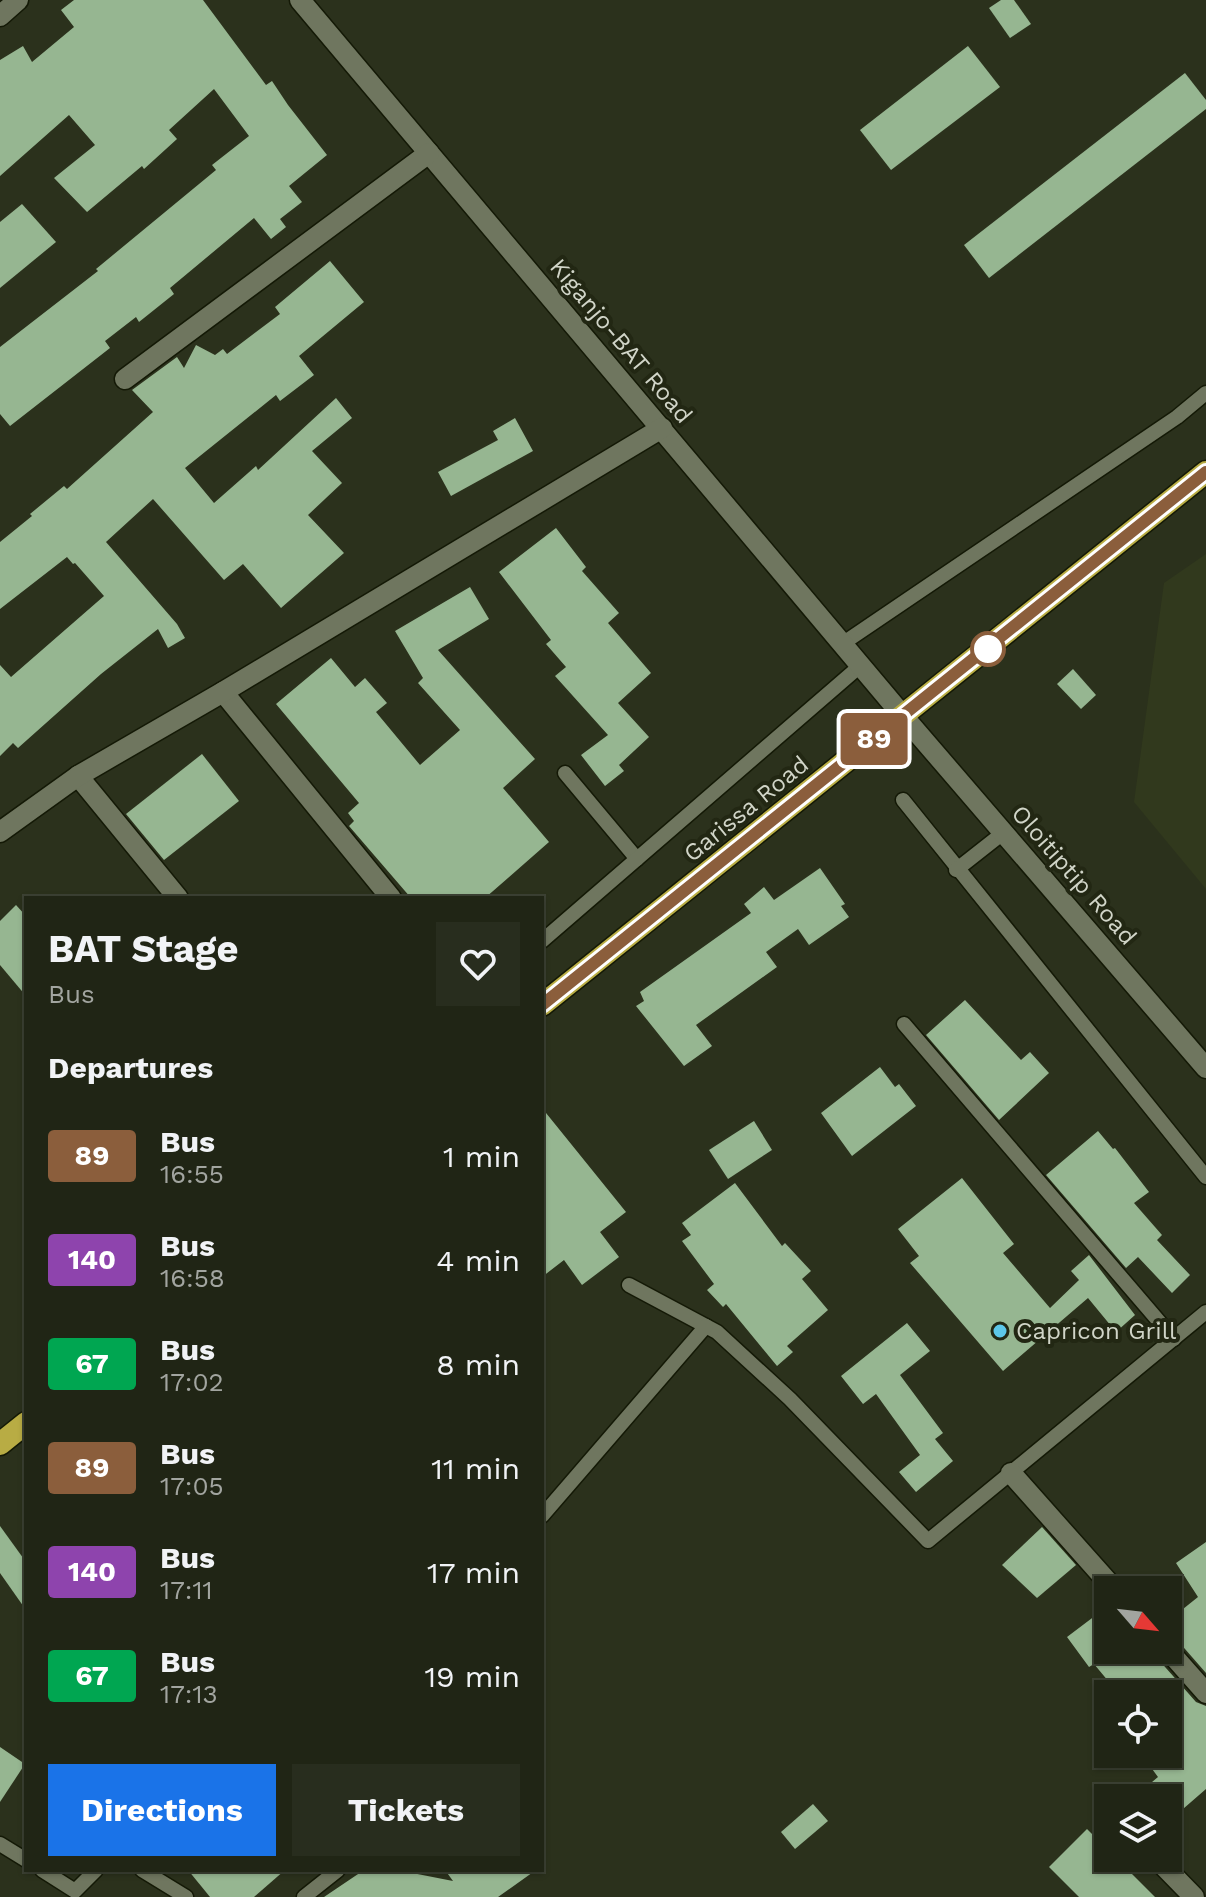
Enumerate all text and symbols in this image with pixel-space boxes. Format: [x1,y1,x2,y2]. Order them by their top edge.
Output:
street label: Kiganjo-BAT Road [544,253,698,429]
unlabelled marker [971,632,1005,666]
line badge: 89 [838,713,910,765]
text: 89 [857,722,891,755]
street label: Garissa Road [678,750,814,868]
street label: Oloitiptip Road [1006,800,1142,950]
button: heart [436,922,520,1006]
text: BAT Stage [48,927,238,971]
text: Bus [48,979,95,1009]
text: Departures [48,1050,213,1085]
text: Bus [160,1124,215,1159]
text: 89 [75,1139,109,1172]
text: 1 min [443,1139,520,1174]
text: 16:55 [160,1159,224,1189]
text: Bus [160,1228,215,1263]
text: 140 [68,1243,116,1276]
text: 4 min [436,1243,520,1278]
text: 16:58 [160,1263,225,1293]
place label: Capricon Grill [1016,1317,1177,1345]
marker: Capricon Grill [991,1322,1009,1340]
text: Bus [160,1332,215,1367]
text: 67 [75,1347,109,1380]
text: 8 min [436,1347,520,1382]
text: 17:02 [160,1367,224,1397]
text: Bus [160,1436,215,1471]
text: 89 [75,1451,109,1484]
text: 11 min [431,1451,520,1486]
text: 17:05 [160,1471,224,1501]
text: Bus [160,1540,215,1575]
text: 140 [68,1555,116,1588]
text: 17 min [427,1555,520,1590]
text: 17:11 [160,1575,213,1605]
north arrow [1094,1576,1182,1664]
map controls [1094,1576,1182,1872]
text: Bus [160,1644,215,1679]
text: 67 [75,1659,109,1692]
text: 19 min [424,1659,520,1694]
text: 17:13 [160,1679,218,1709]
button: locate [1094,1680,1182,1768]
button: Directions [48,1764,276,1856]
button: Tickets [292,1764,520,1856]
button: layers [1094,1784,1182,1872]

